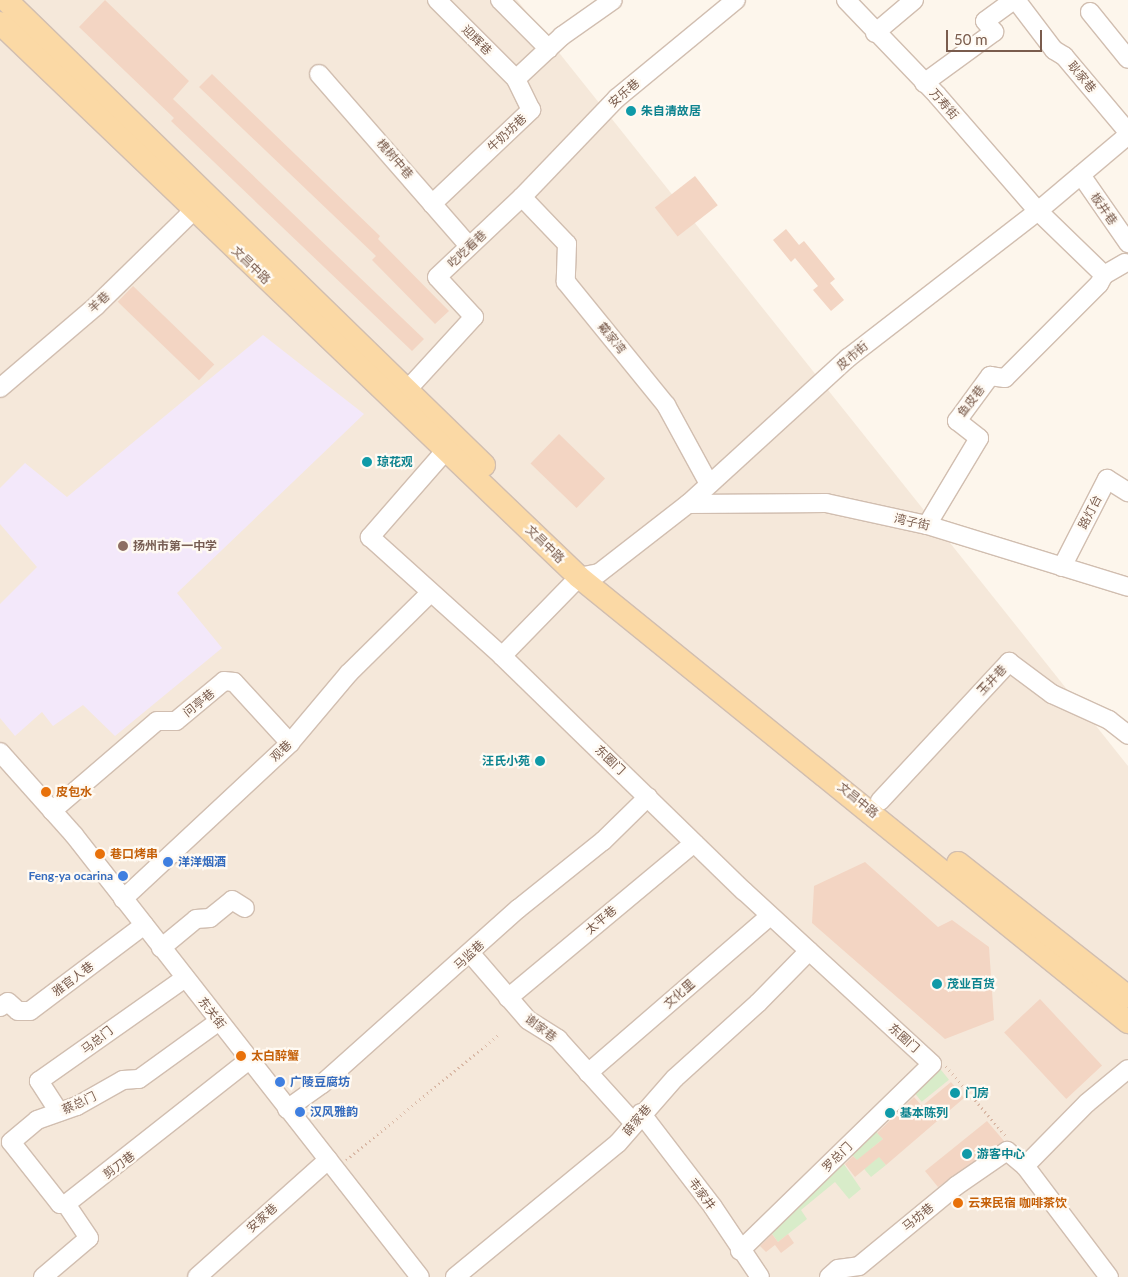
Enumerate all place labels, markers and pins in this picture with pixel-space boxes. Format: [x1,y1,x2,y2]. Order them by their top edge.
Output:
place label: 朱自清故居 [641,104,701,118]
marker: 朱自清故居 [625,105,637,117]
place label: 琼花观 [377,455,413,469]
marker: 琼花观 [361,456,373,468]
place label: 扬州市第一中学 [133,539,217,553]
marker: 扬州市第一中学 [117,540,129,552]
place label: 汪氏小苑 [482,754,530,768]
marker: 汪氏小苑 [534,755,546,767]
place label: 皮包水 [56,785,92,799]
marker: 皮包水 [40,786,52,798]
place label: 巷口烤串 [110,847,158,861]
marker: 巷口烤串 [94,848,106,860]
place label: 洋洋烟酒 [178,855,226,869]
marker: 洋洋烟酒 [162,856,174,868]
place label: Feng-ya ocarina [28,869,113,883]
marker: Feng-ya ocarina [117,870,129,882]
place label: 茂业百货 [947,977,995,991]
marker: 茂业百货 [931,978,943,990]
place label: 太白醉蟹 [251,1049,299,1063]
marker: 太白醉蟹 [235,1050,247,1062]
place label: 广陵豆腐坊 [290,1075,350,1089]
marker: 广陵豆腐坊 [274,1076,286,1088]
place label: 门房 [965,1086,989,1100]
marker: 门房 [949,1087,961,1099]
place label: 汉风雅韵 [310,1105,358,1119]
marker: 汉风雅韵 [294,1106,306,1118]
place label: 基本陈列 [900,1106,948,1120]
marker: 基本陈列 [884,1107,896,1119]
place label: 游客中心 [977,1147,1025,1161]
marker: 游客中心 [961,1148,973,1160]
place label: 云来民宿 咖啡茶饮 [968,1196,1067,1210]
marker: 云来民宿 咖啡茶饮 [952,1197,964,1209]

